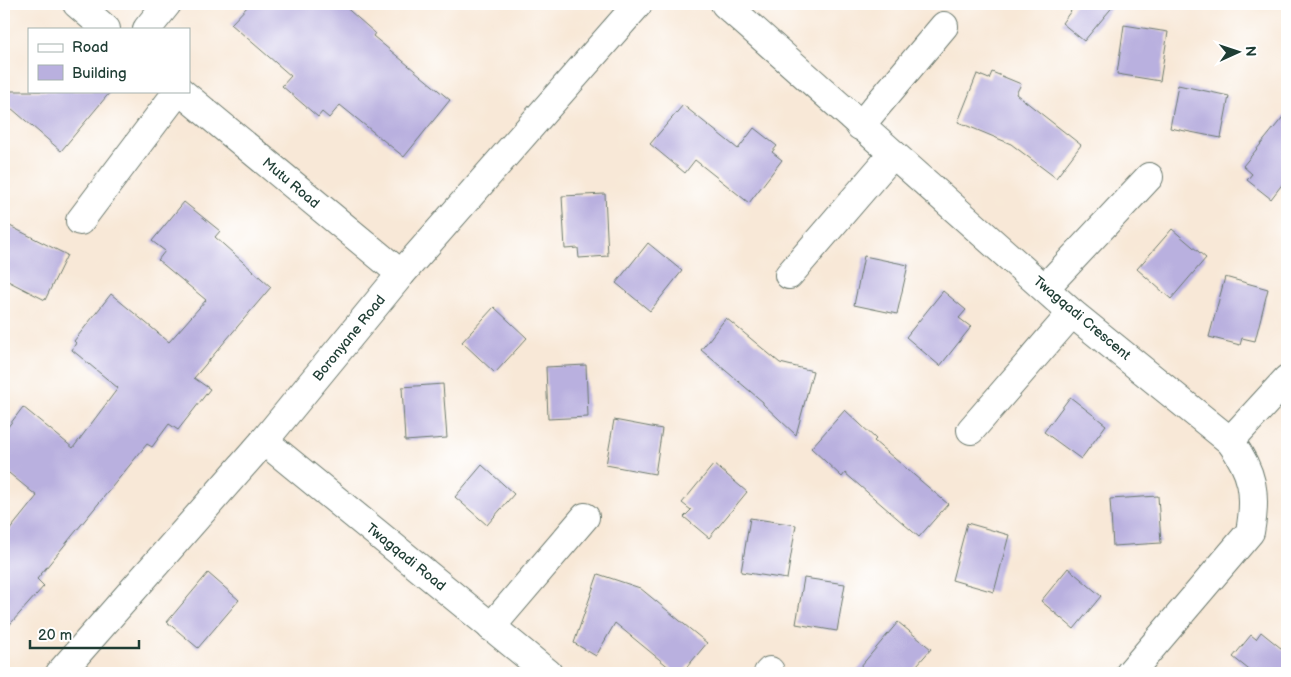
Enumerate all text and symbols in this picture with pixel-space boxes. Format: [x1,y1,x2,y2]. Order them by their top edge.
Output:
legend [28,28,190,92]
north arrow [1214,28,1264,78]
text: Road [72,38,108,57]
text: N [1242,46,1259,57]
text: Building [72,64,127,83]
street label: Mutu Road [259,154,323,212]
street label: Twagqadi Crescent [1030,272,1135,364]
street label: Boronyane Road [309,292,389,384]
street label: Twagqadi Road [363,520,449,594]
scale bar [30,617,139,649]
text: 20 m [38,626,72,645]

